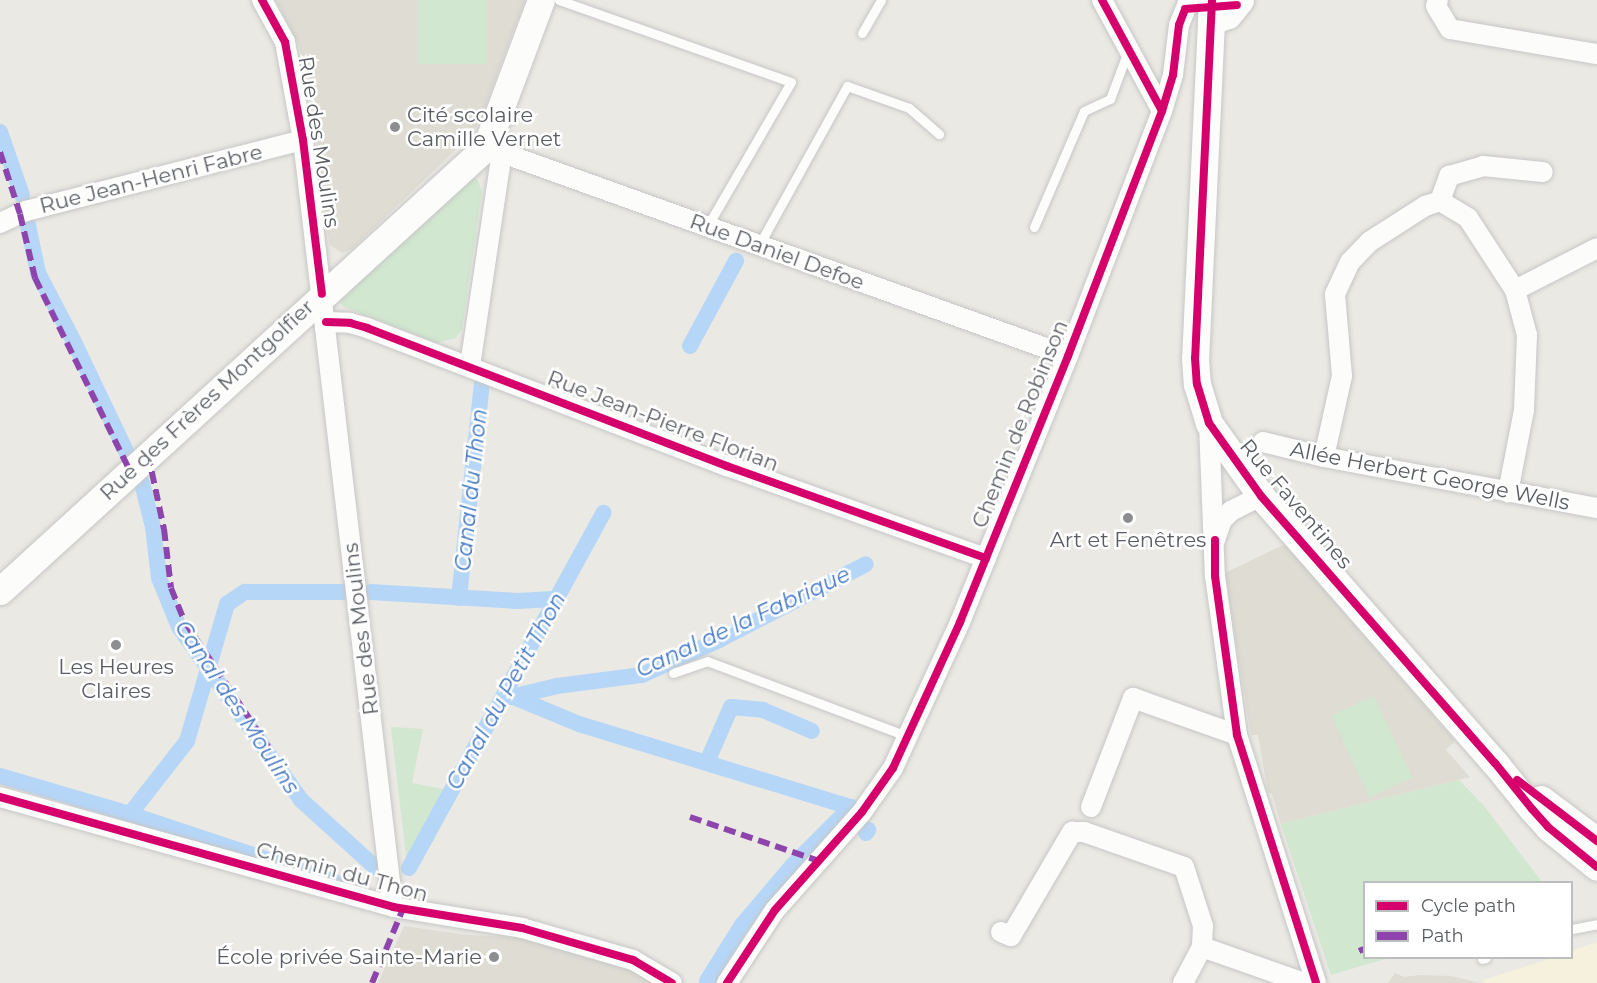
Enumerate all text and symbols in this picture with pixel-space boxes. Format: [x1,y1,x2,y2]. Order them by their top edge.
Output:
street label: Rue des Moulins [293,54,345,230]
place label: Cité scolaire Camille Vernet [407,102,561,152]
marker: Cité scolaire Camille Vernet [388,120,402,134]
street label: Rue Jean-Henri Fabre [37,139,265,219]
street label: Rue Daniel Defoe [686,209,868,295]
street label: Rue des Frères Montgolfier [95,294,319,506]
street label: Chemin de Robinson [967,316,1073,532]
street label: Rue Jean-Pierre Florian [544,365,782,477]
water label: Canal du Thon [449,407,493,573]
street label: Rue Faventines [1234,434,1358,574]
street label: Allée Herbert George Wells [1288,437,1572,515]
marker: Art et Fenêtres [1121,511,1135,525]
place label: Art et Fenêtres [1050,527,1206,553]
street label: Rue des Moulins [338,541,384,717]
water label: Canal de la Fabrique [632,561,854,683]
water label: Canal du Petit Thon [441,588,571,794]
water label: Canal des Moulins [169,615,305,799]
marker: Les Heures Claires [109,638,123,652]
place label: Les Heures Claires [58,654,174,704]
street label: Chemin du Thon [253,837,431,907]
legend [1363,881,1573,959]
text: Cycle path [1421,895,1516,917]
text: Path [1421,925,1464,947]
place label: École privée Sainte-Marie [216,944,482,970]
marker: École privée Sainte-Marie [487,950,501,964]

